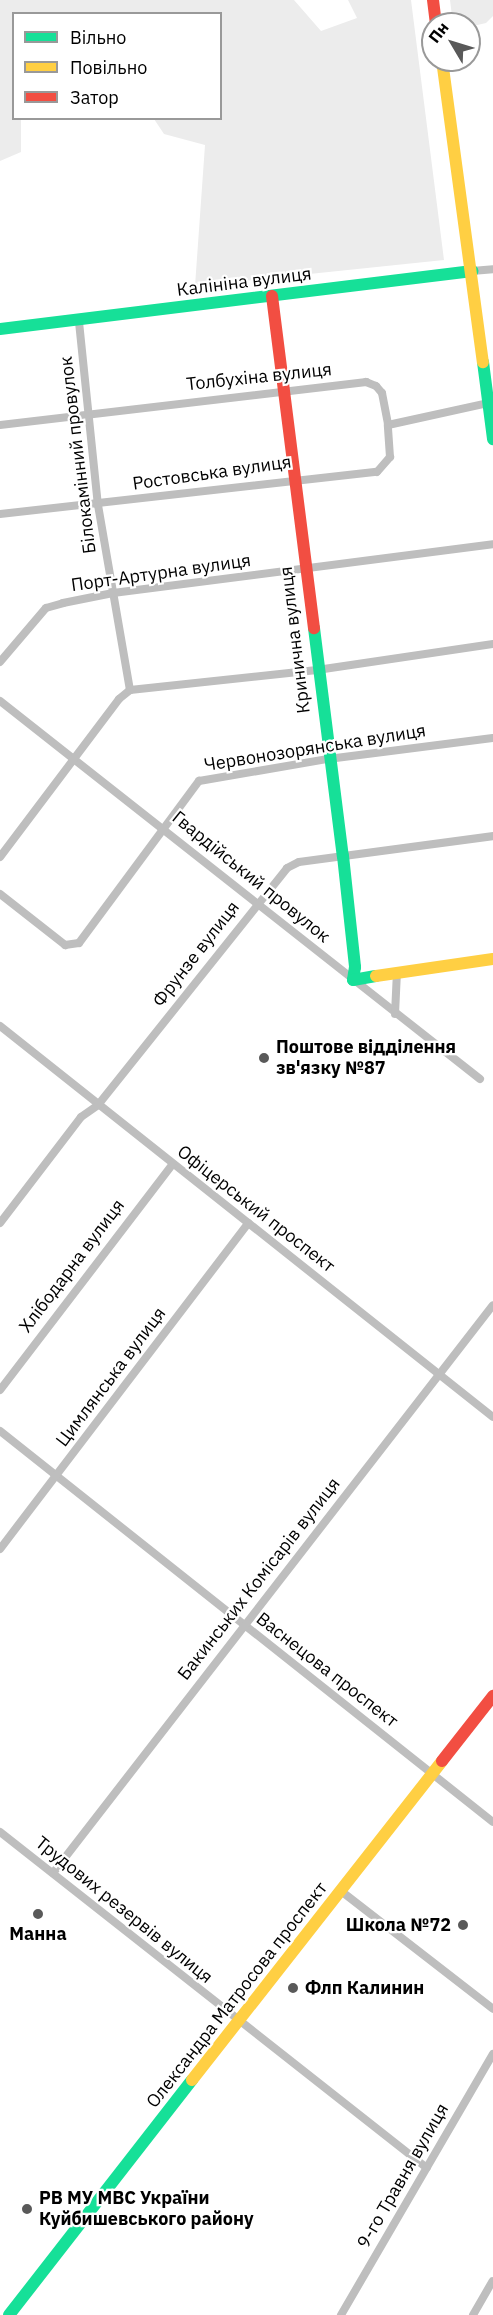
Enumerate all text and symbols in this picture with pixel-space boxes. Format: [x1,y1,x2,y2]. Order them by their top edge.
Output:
legend [12,12,222,120]
north arrow [421,12,481,72]
text: Пн [424,18,453,47]
text: Вільно [70,26,126,49]
text: Повільно [70,56,147,79]
text: Затор [70,86,119,109]
street label: Калініна вулиця [175,263,313,301]
street label: Білокамінний провулок [55,355,101,555]
street label: Толбухіна вулиця [185,359,333,395]
street label: Ростовська вулиця [131,451,293,495]
street label: Порт-Артурна вулиця [70,550,252,596]
street label: Кринична вулиця [275,565,315,715]
street label: Червонозорянська вулиця [203,720,427,776]
street label: Гвардійський провулок [168,807,334,947]
street label: Фрунзе вулиця [148,897,244,1011]
place label: Поштове відділення зв'язку №87 [276,1037,456,1080]
marker: Поштове відділення зв'язку №87 [257,1051,271,1065]
street label: Офіцерський проспект [173,1141,339,1277]
street label: Хлібодарна вулиця [15,1195,129,1337]
street label: Цимлянська вулиця [52,1303,170,1451]
street label: Бакинських Комісарів вулиця [173,1474,345,1684]
street label: Васнецова проспект [252,1608,402,1732]
street label: Трудових резервів вулиця [31,1832,217,1988]
street label: Олександра Матросова проспект [142,1878,332,2112]
marker: Манна [31,1907,45,1921]
place label: Школа №72 [346,1914,451,1936]
marker: Школа №72 [456,1918,470,1932]
place label: Манна [9,1923,67,1945]
place label: Флп Калинин [305,1977,424,1999]
marker: Флп Калинин [286,1981,300,1995]
street label: 9-го Травня вулиця [353,2100,453,2252]
place label: РВ МУ МВС України Куйбишевського району [39,2188,254,2230]
marker: РВ МУ МВС України Куйбишевського району [20,2202,34,2216]

